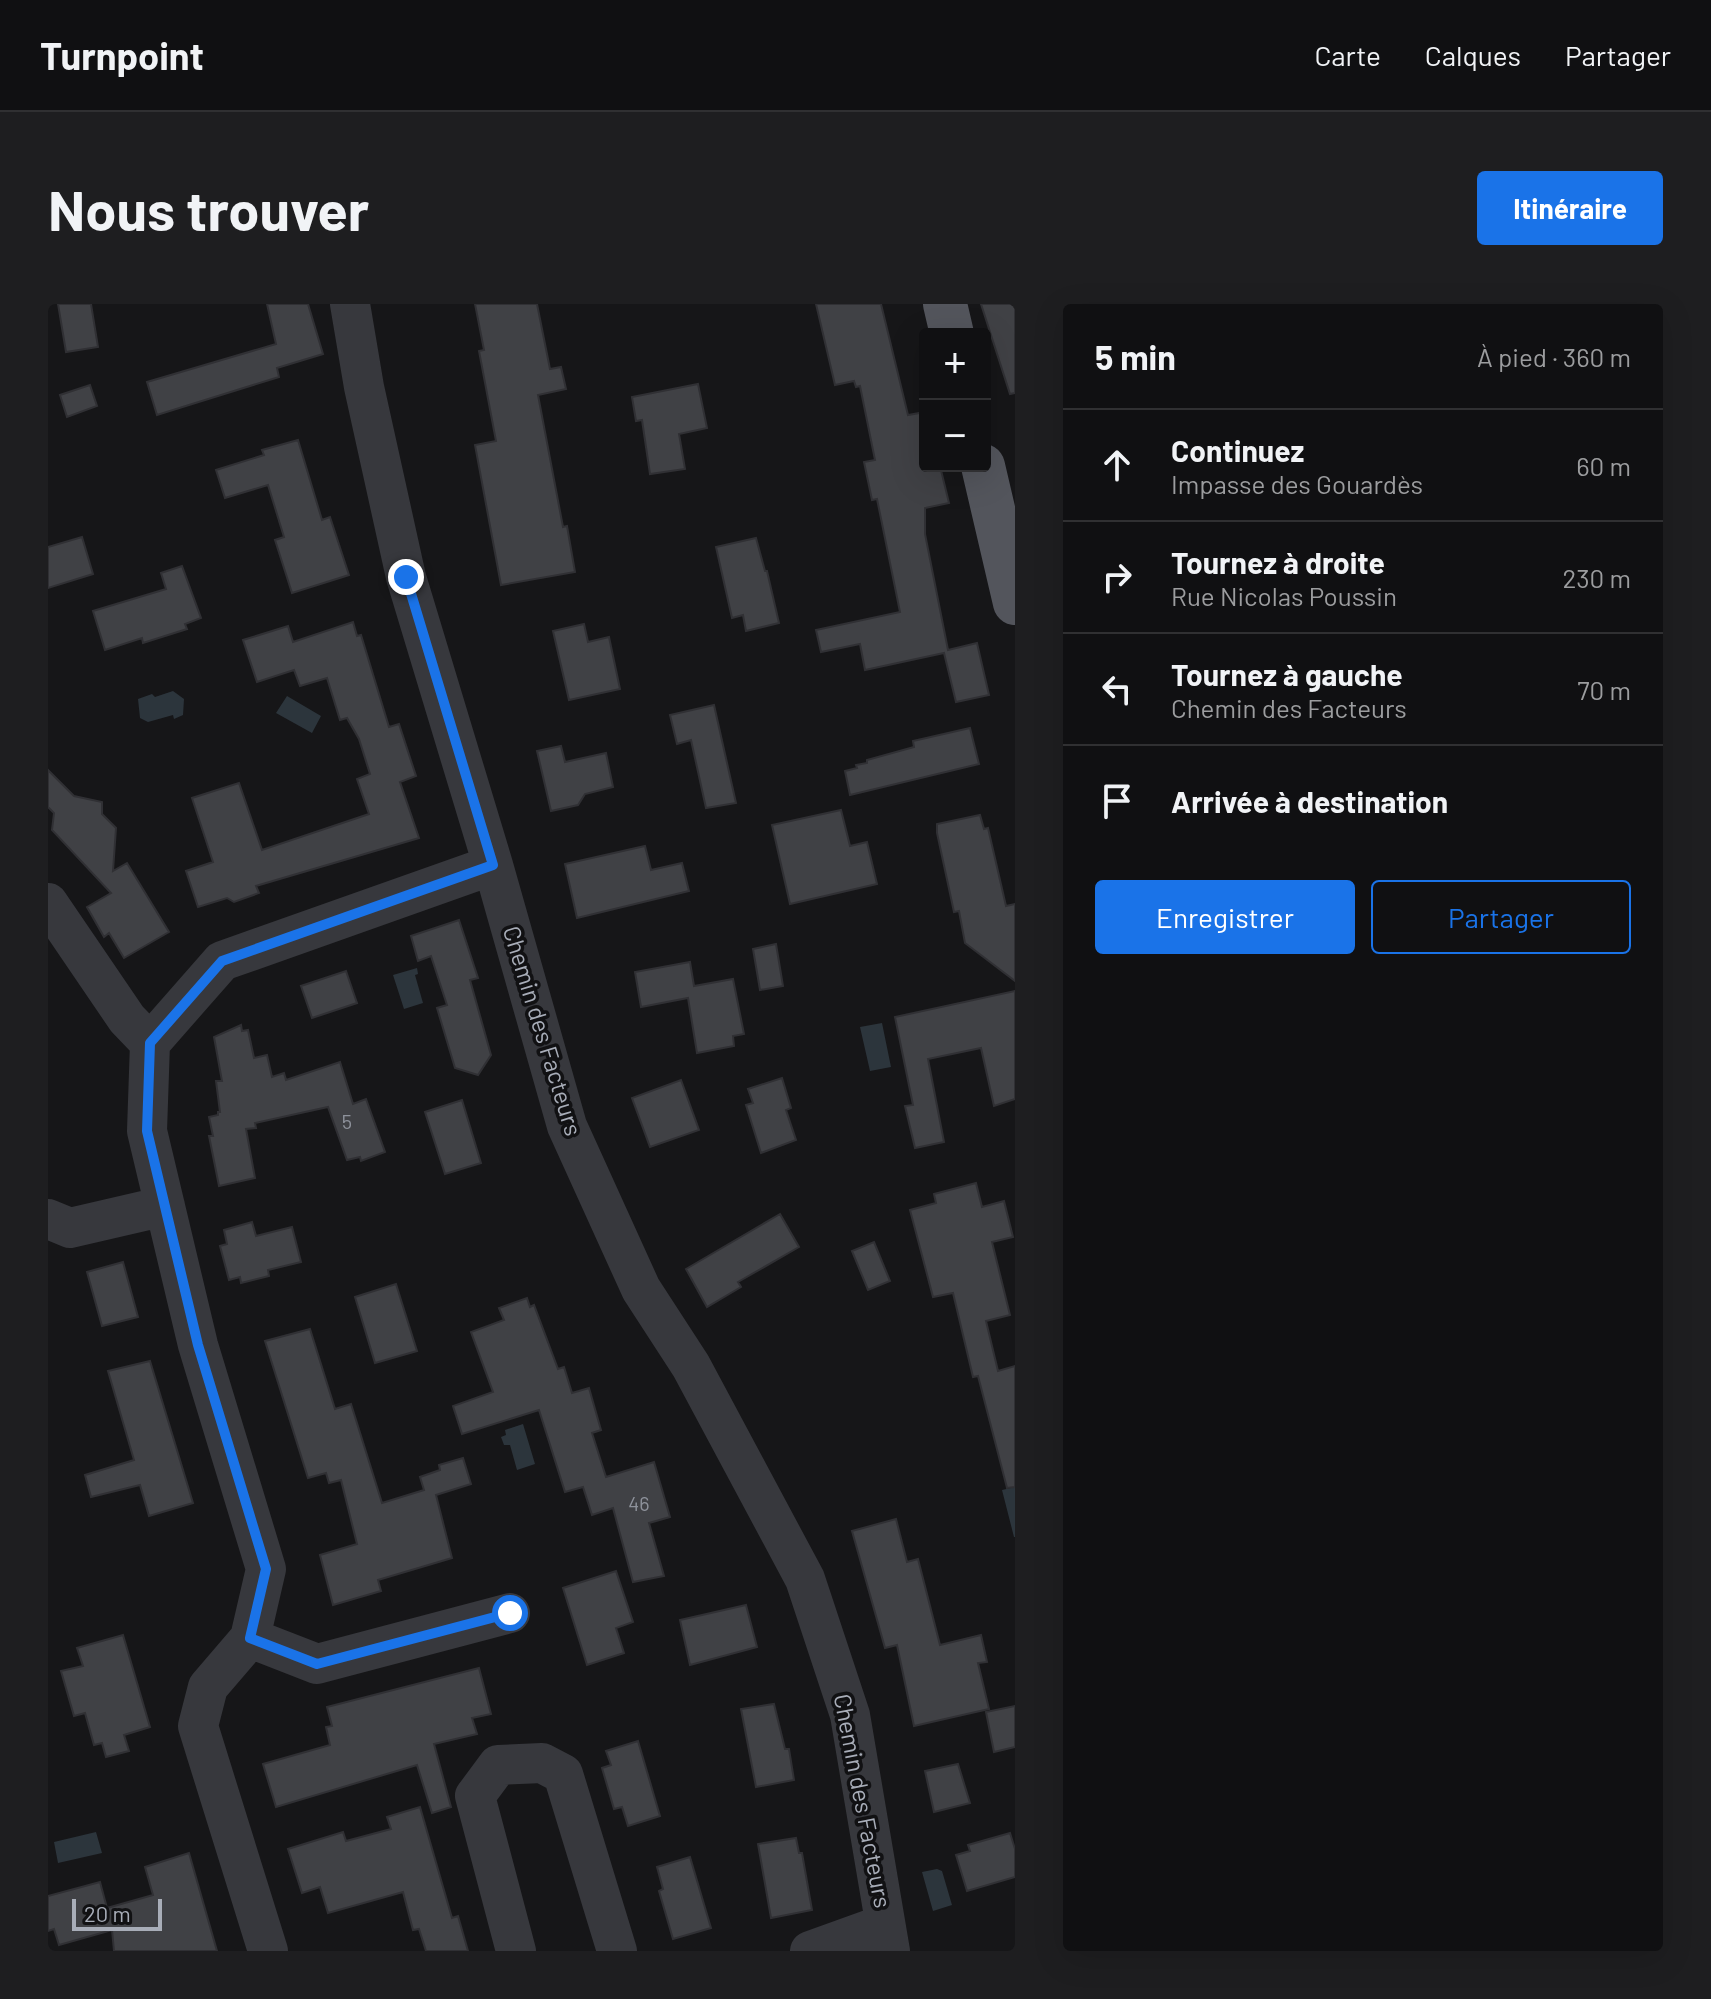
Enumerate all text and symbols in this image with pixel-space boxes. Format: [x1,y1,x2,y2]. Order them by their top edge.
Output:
text: Turnpoint [40,32,204,78]
text: Carte [1314,38,1381,72]
text: Calques [1425,38,1521,72]
text: Partager [1565,38,1671,72]
button: Itinéraire [1477,171,1663,245]
text: Nous trouver [48,175,369,242]
map controls [919,328,991,472]
button: + [919,328,991,400]
text: 5 min [1095,336,1176,377]
text: À pied · 360 m [1477,341,1631,372]
button: − [919,400,991,472]
text: Continuez [1171,432,1304,468]
icon: ahead [1095,443,1139,487]
text: 60 m [1576,450,1631,481]
text: Impasse des Gouardès [1171,468,1423,499]
text: Tournez à droite [1171,544,1385,580]
icon: right [1095,555,1139,599]
route end [388,559,424,595]
text: 230 m [1562,562,1631,593]
text: Rue Nicolas Poussin [1171,580,1397,611]
text: Tournez à gauche [1171,656,1403,692]
icon: left [1095,667,1139,711]
text: 70 m [1577,674,1631,705]
text: Chemin des Facteurs [1171,692,1407,723]
icon: arrive [1095,779,1139,823]
text: Arrivée à destination [1171,783,1448,819]
button: Enregistrer [1095,880,1355,954]
button: Partager [1371,880,1631,954]
street label: Chemin des Facteurs [498,922,589,1139]
house number: 5 [342,1109,352,1133]
house number: 46 [628,1491,650,1515]
route start [492,1595,528,1631]
street label: Chemin des Facteurs [828,1691,898,1910]
scale bar [72,1895,162,1931]
text: 20 m [84,1900,131,1926]

